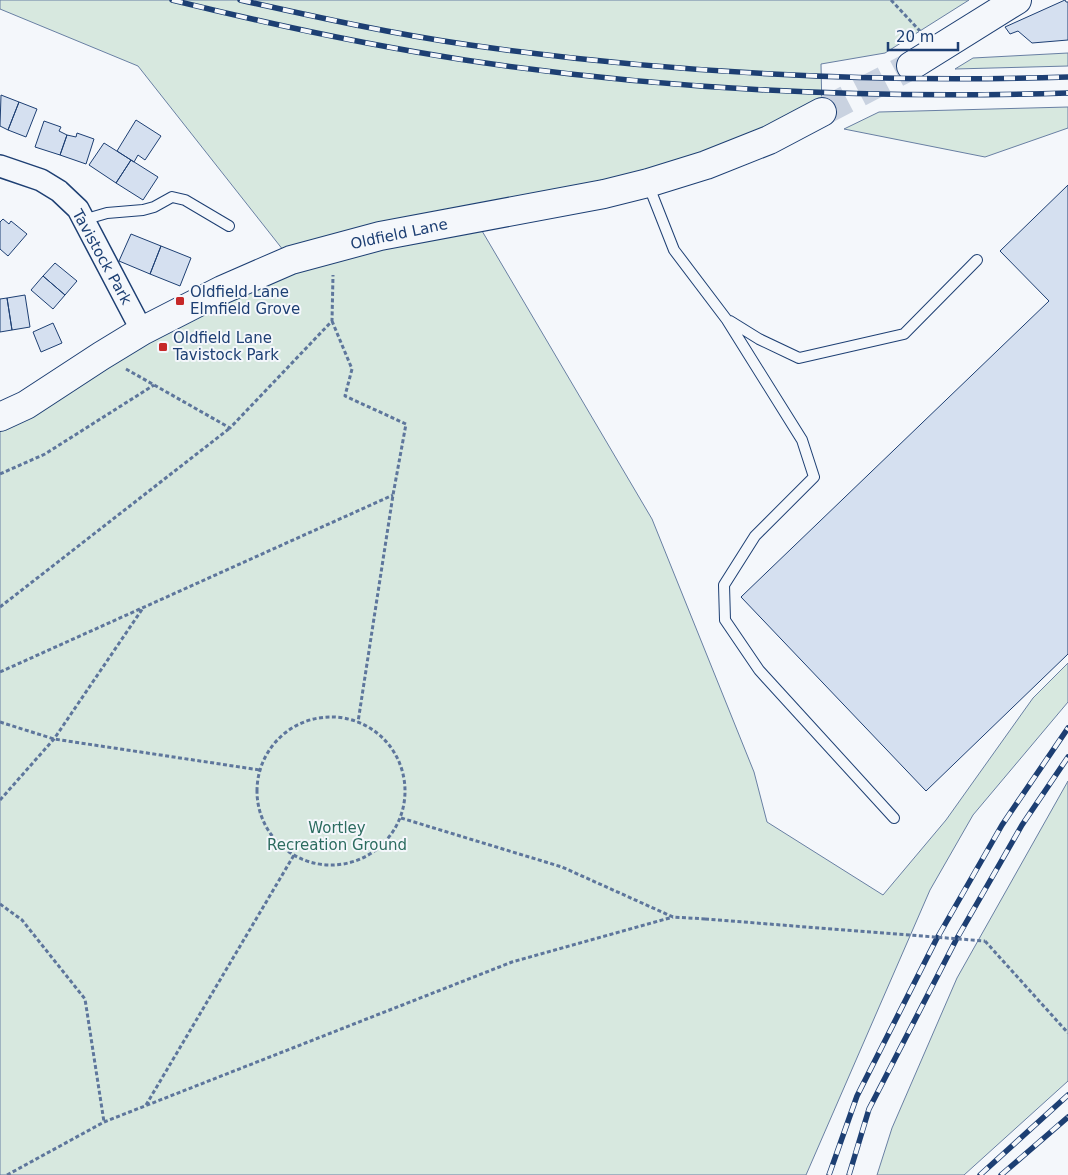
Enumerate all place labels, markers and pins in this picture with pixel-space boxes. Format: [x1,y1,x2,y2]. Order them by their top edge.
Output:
place label: Oldfield Lane Elmfield Grove [190,283,300,318]
marker: Oldfield Lane Elmfield Grove [174,295,186,307]
place label: Oldfield Lane Tavistock Park [172,329,279,364]
marker: Oldfield Lane Tavistock Park [157,341,169,353]

